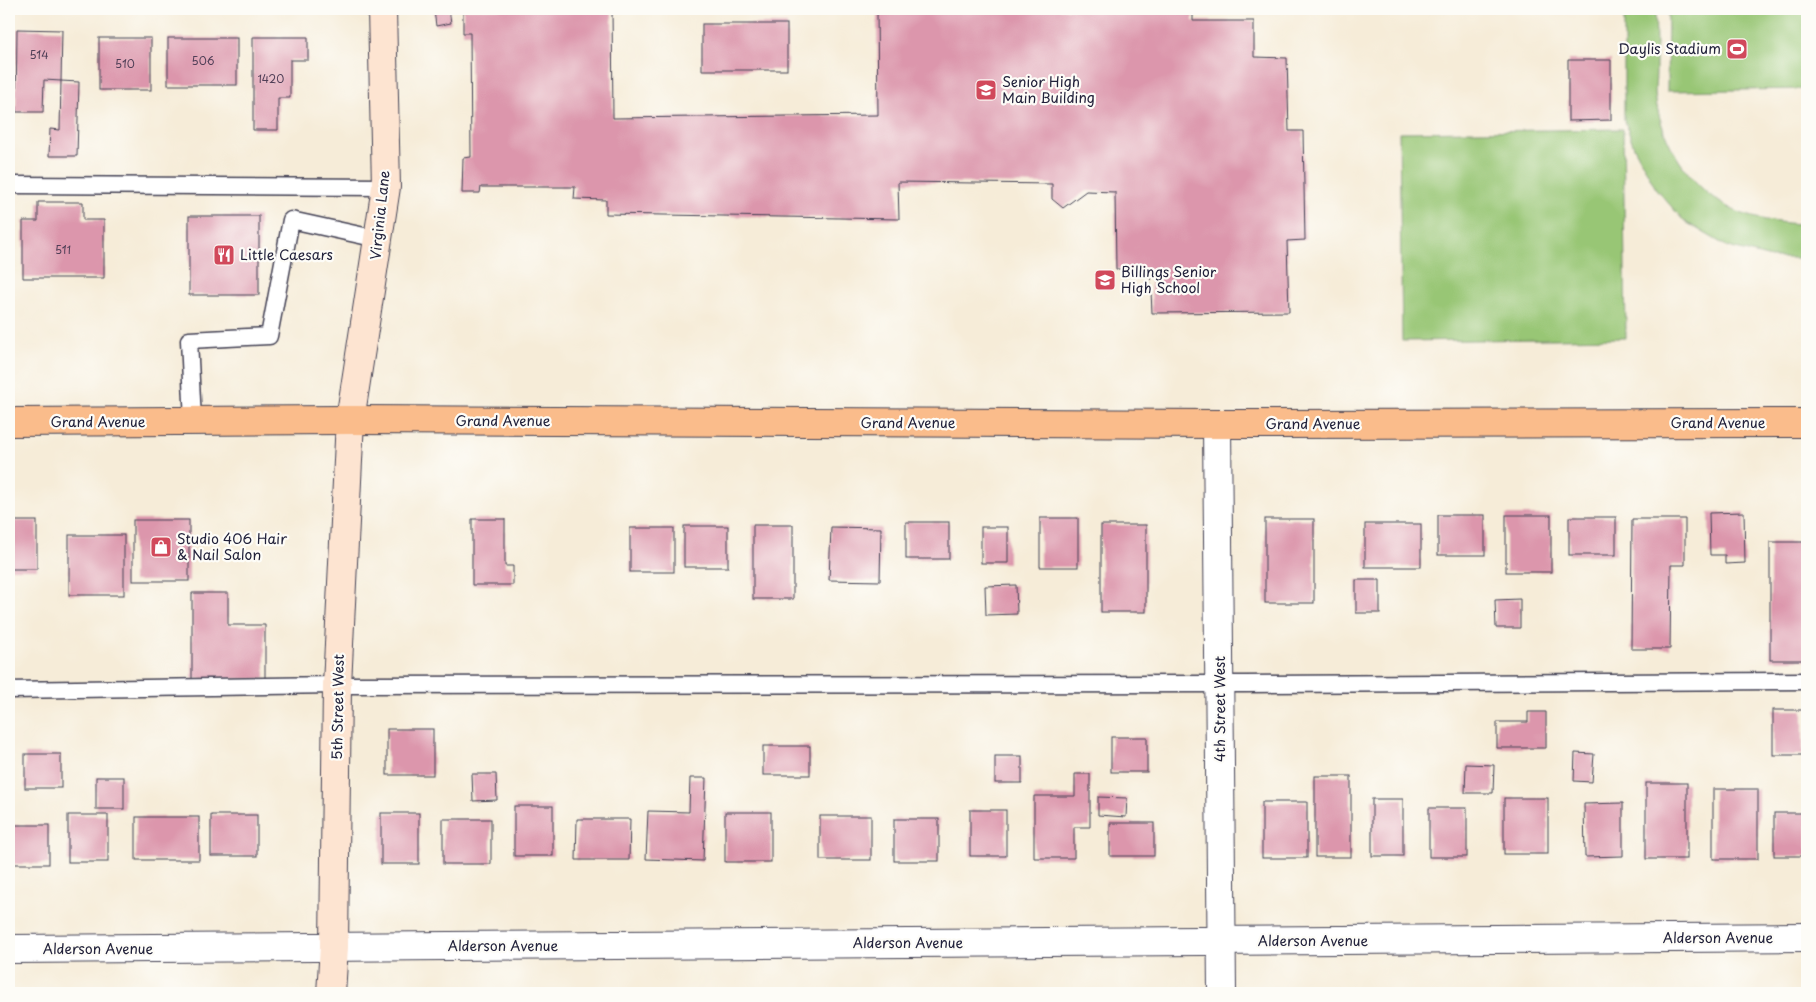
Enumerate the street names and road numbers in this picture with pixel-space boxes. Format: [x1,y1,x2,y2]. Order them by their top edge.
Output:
street label: Virginia Lane [364,169,395,261]
street label: Grand Avenue [456,410,551,431]
street label: Grand Avenue [51,411,146,432]
street label: Grand Avenue [861,412,956,433]
street label: Grand Avenue [1671,412,1766,433]
street label: Grand Avenue [1266,413,1361,434]
street label: 5th Street West [326,654,349,760]
street label: 4th Street West [1209,656,1230,762]
street label: Alderson Avenue [1663,927,1774,948]
street label: Alderson Avenue [1258,930,1369,951]
street label: Alderson Avenue [853,932,964,953]
street label: Alderson Avenue [448,935,559,956]
street label: Alderson Avenue [43,938,154,959]

